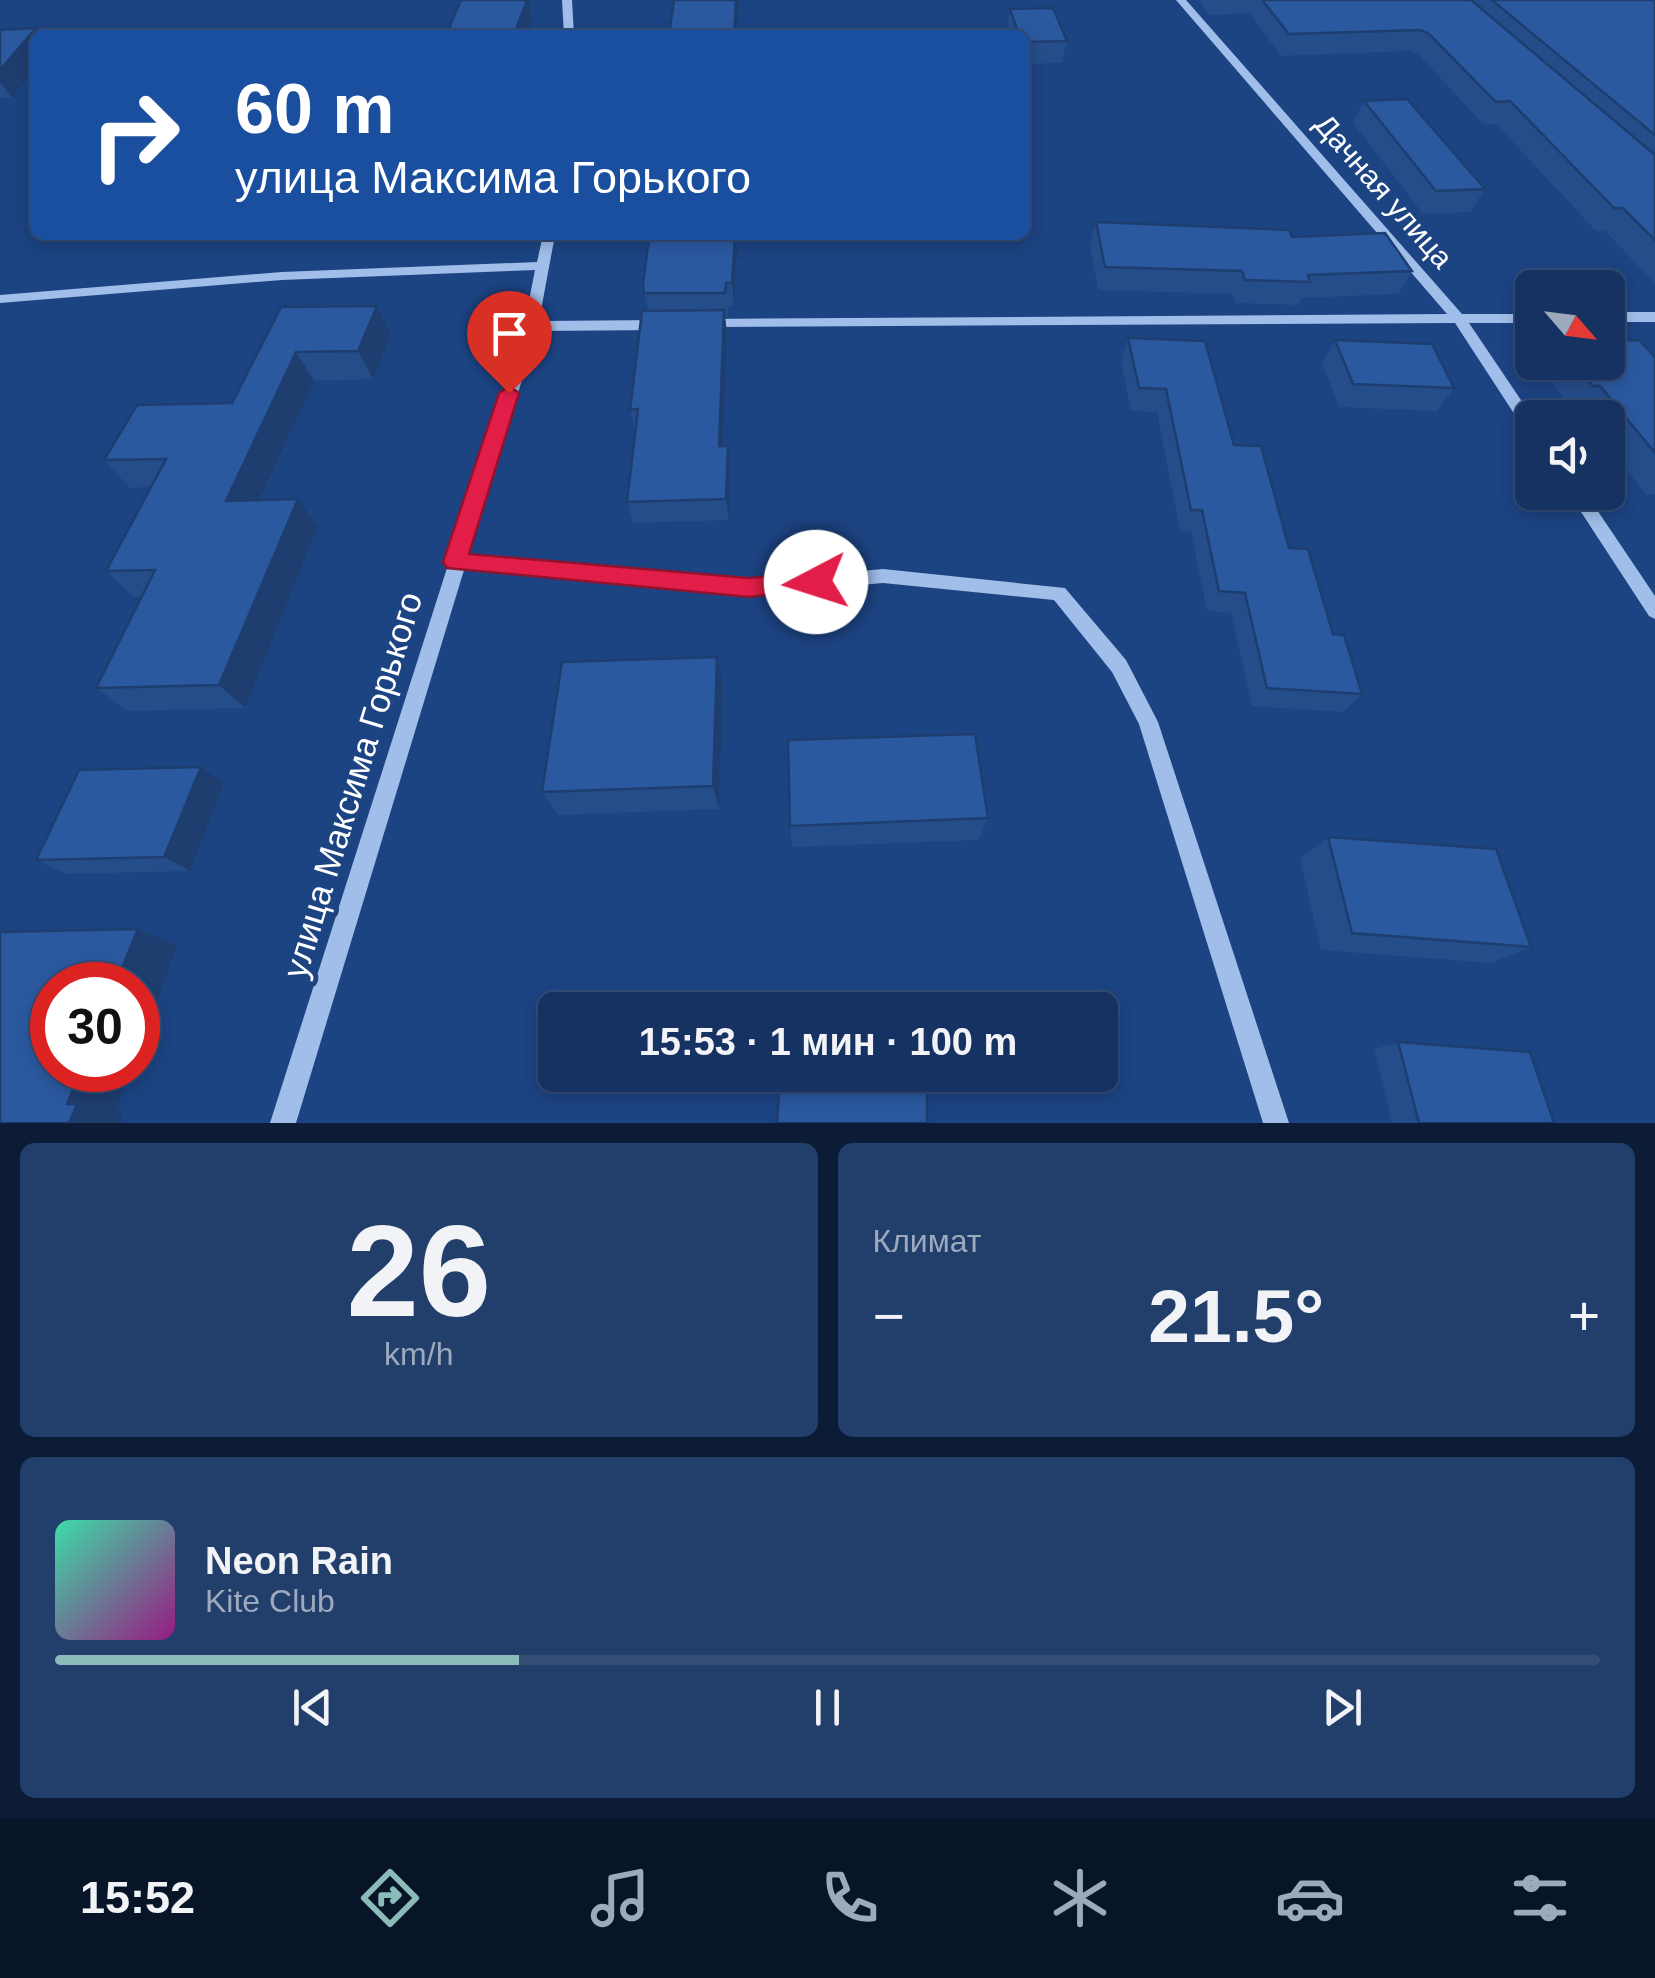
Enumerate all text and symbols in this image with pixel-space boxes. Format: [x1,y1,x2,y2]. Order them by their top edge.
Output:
icon: right [70,70,200,200]
text: 60 m [235,70,395,148]
street label: Дачная улица [1308,108,1460,275]
text: улица Максима Горького [235,152,751,203]
north arrow [1515,270,1625,380]
map controls [1515,270,1625,510]
pin [467,291,552,394]
icon: arrive [482,306,537,361]
button: sound [1515,400,1625,510]
position arrow [764,530,868,634]
street label: улица Максима Горького [275,587,429,983]
speed limit sign: 30 [30,962,160,1092]
text: 15:53 · 1 мин · 100 m [639,1021,1017,1063]
text: 26 [346,1198,491,1344]
text: Климат [873,1223,981,1259]
text: 21.5° [1148,1274,1324,1358]
text: − [873,1285,905,1347]
text: + [1568,1285,1600,1347]
text: km/h [384,1336,453,1372]
text: Neon Rain [205,1540,393,1582]
text: Kite Club [205,1583,335,1619]
icon: previous [285,1680,340,1735]
icon: pause [800,1680,855,1735]
icon: next [1315,1680,1370,1735]
icon: directions [355,1863,425,1933]
icon: music [585,1863,655,1933]
icon: phone [815,1863,885,1933]
icon: climate [1045,1863,1115,1933]
icon: car [1275,1863,1345,1933]
icon: filters [1505,1863,1575,1933]
text: 15:52 [80,1872,195,1923]

